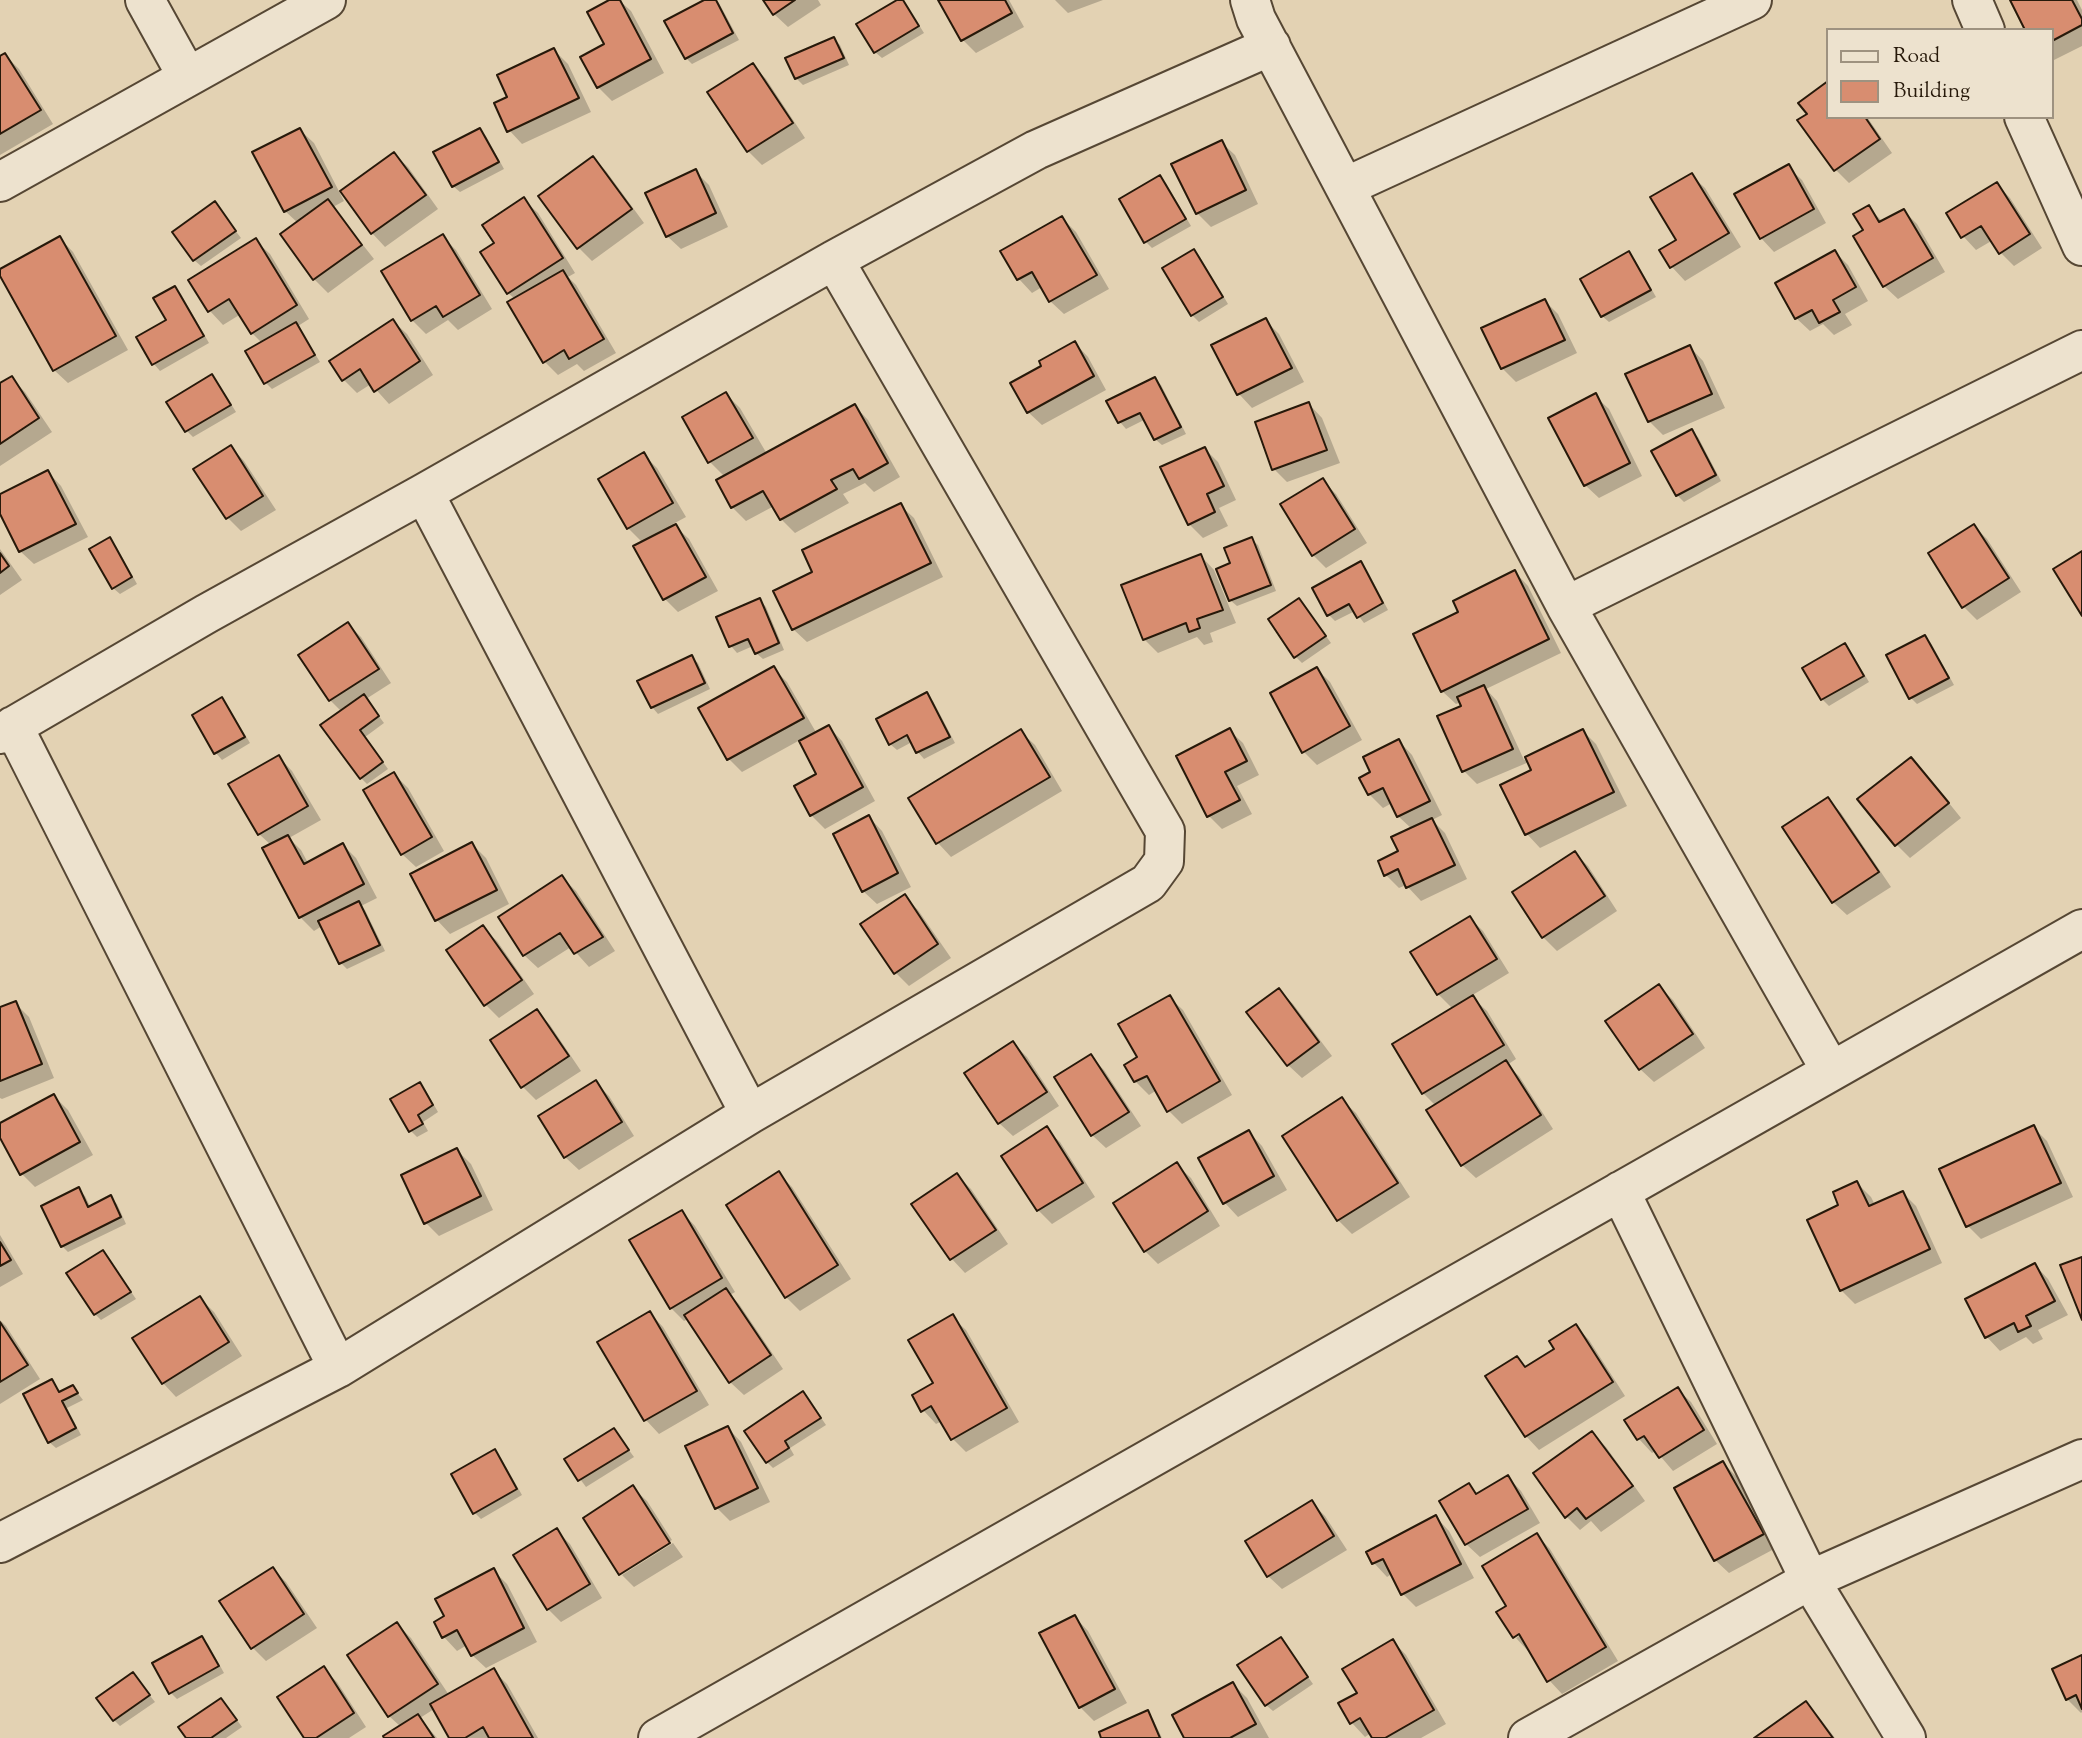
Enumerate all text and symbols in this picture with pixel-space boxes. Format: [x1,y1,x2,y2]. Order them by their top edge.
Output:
legend [1826,28,2054,119]
text: Road [1893,42,1940,72]
text: Building [1893,77,1970,107]

